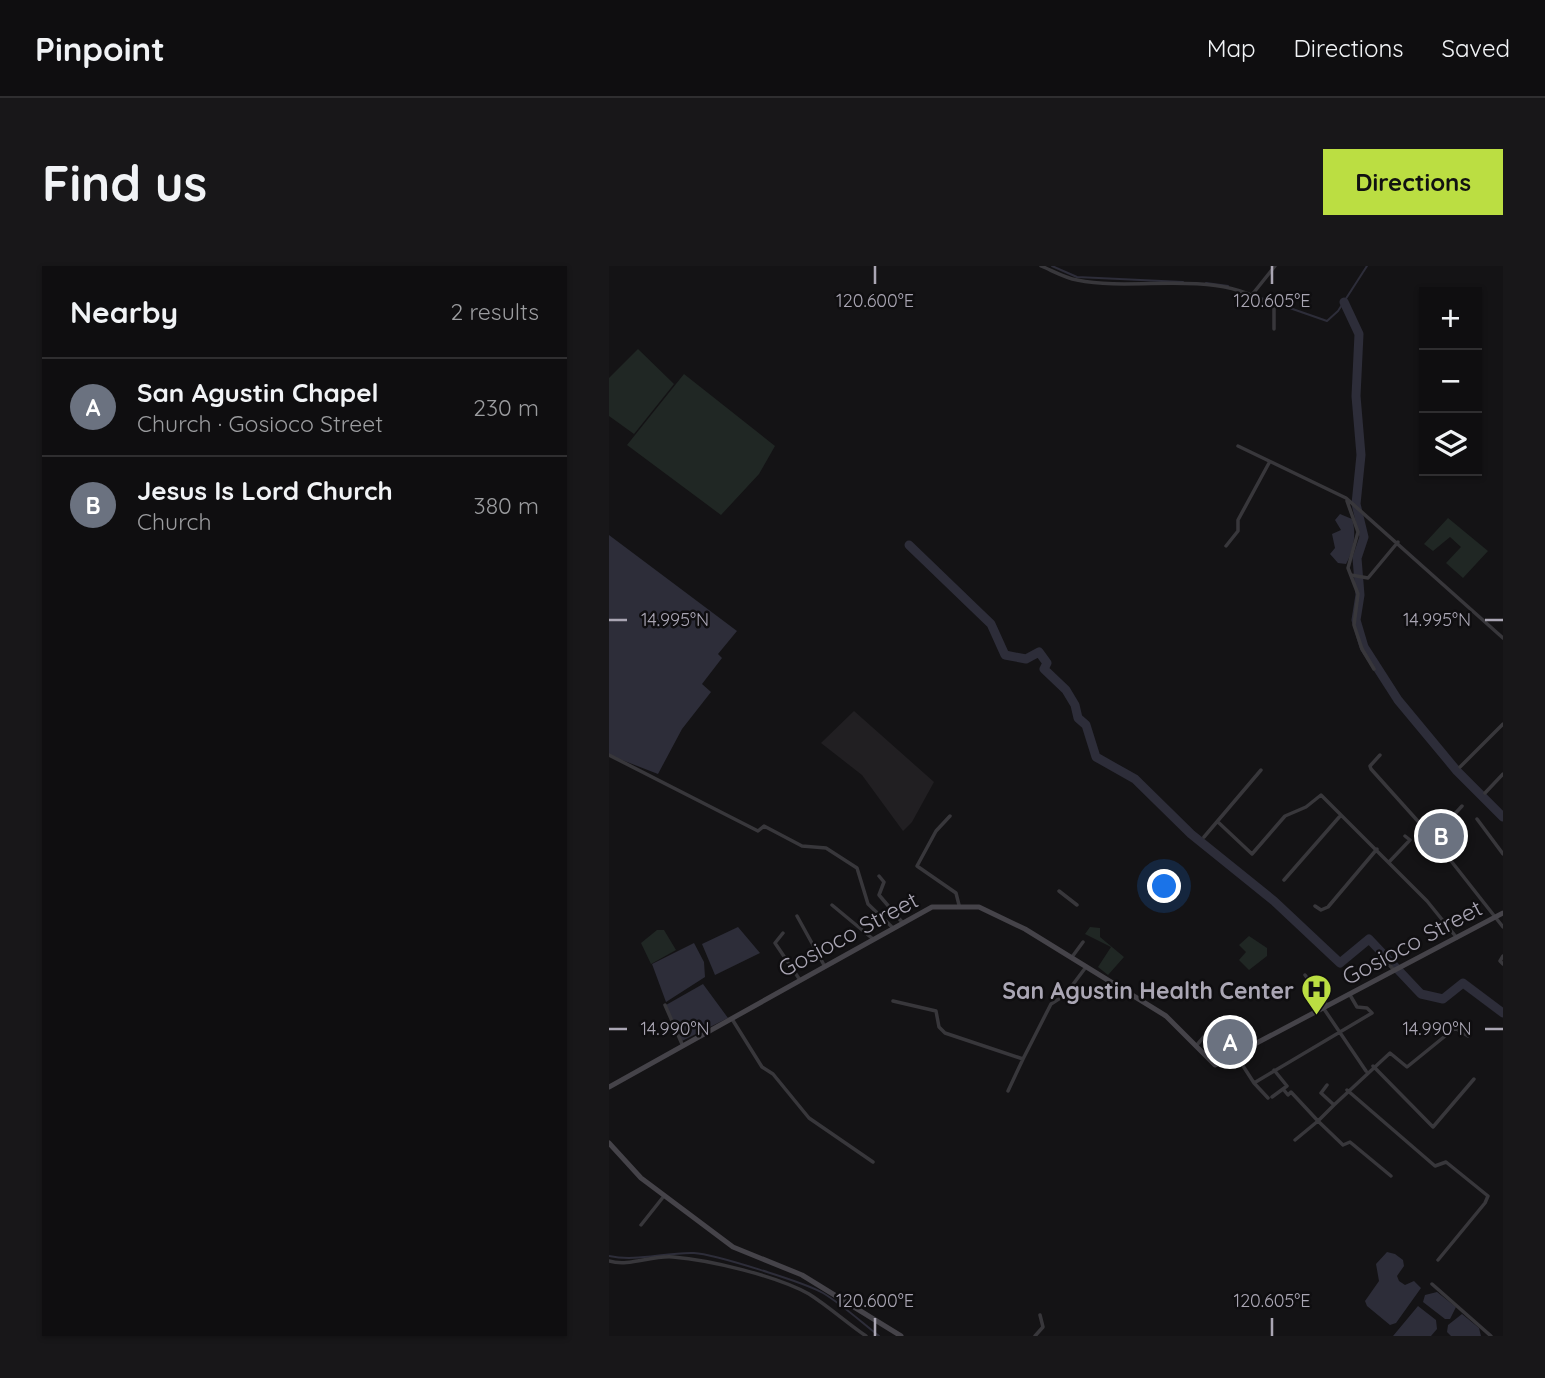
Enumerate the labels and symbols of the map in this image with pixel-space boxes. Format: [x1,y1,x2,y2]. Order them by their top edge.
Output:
text: 120.600°E [836,289,914,312]
text: 120.605°E [1233,289,1311,312]
text: 14.995°N [641,608,709,631]
text: 14.995°N [1403,608,1471,631]
pin: B [1418,810,1464,862]
your location [1147,869,1181,903]
street label: Gosioco Street [773,885,923,983]
street label: Gosioco Street [1337,893,1487,991]
hospital icon: San Agustin Health Center [1300,973,1334,1017]
place label: San Agustin Health Center [1002,976,1294,1005]
pin: A [1207,1016,1253,1068]
text: 14.990°N [640,1017,710,1040]
text: 14.990°N [1402,1017,1472,1040]
text: 120.600°E [836,1289,914,1312]
text: 120.605°E [1233,1289,1311,1312]

